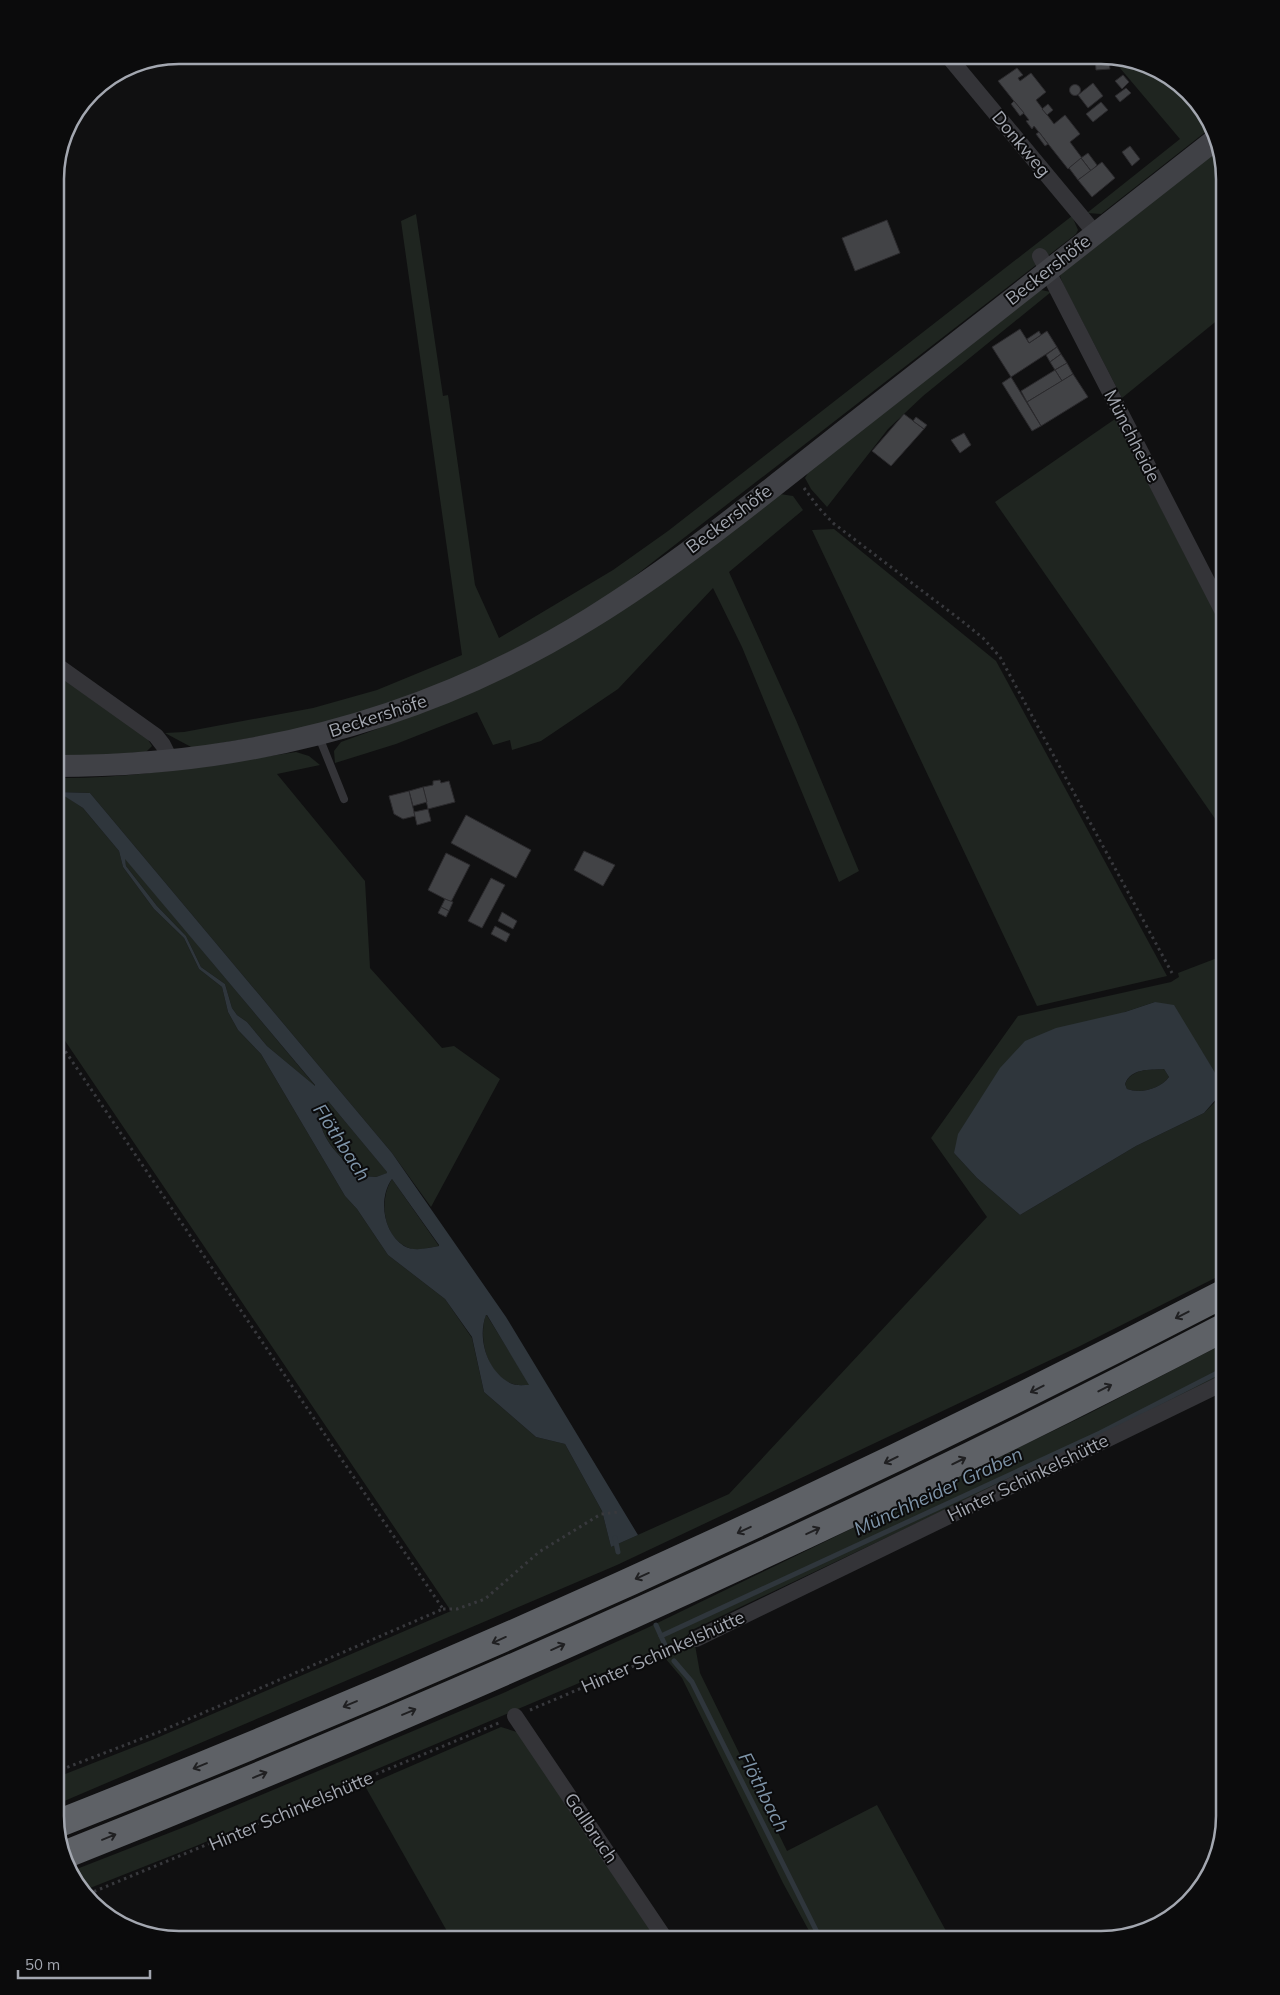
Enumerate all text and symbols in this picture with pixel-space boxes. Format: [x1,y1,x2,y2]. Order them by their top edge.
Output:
street label: Donkweg [987,106,1056,181]
street label: Beckershöfe [1001,229,1095,310]
street label: Münchheide [1099,386,1166,486]
street label: Beckershöfe [681,479,776,558]
street label: Beckershöfe [326,689,430,742]
water label: Flöthbach [308,1099,376,1185]
one-way arrow [1175,1311,1190,1320]
one-way arrow [1097,1383,1112,1393]
one-way arrow [1030,1385,1045,1394]
street label: Hinter Schinkelshütte [943,1429,1112,1527]
water label: Münchheider Graben [850,1441,1026,1541]
one-way arrow [951,1455,966,1465]
one-way arrow [884,1456,899,1465]
one-way arrow [737,1525,752,1535]
one-way arrow [805,1526,820,1536]
one-way arrow [635,1572,650,1582]
street label: Hinter Schinkelshütte [578,1605,748,1698]
one-way arrow [492,1635,507,1645]
one-way arrow [550,1642,565,1652]
one-way arrow [343,1700,358,1709]
one-way arrow [401,1706,416,1716]
water label: Flöthbach [734,1748,794,1836]
one-way arrow [193,1762,208,1772]
street label: Hinter Schinkelshütte [205,1765,376,1856]
one-way arrow [252,1769,267,1778]
street label: Gallbruch [560,1788,623,1867]
one-way arrow [101,1831,116,1841]
scale bar [18,1948,150,1980]
text: 50 m [25,1955,60,1974]

